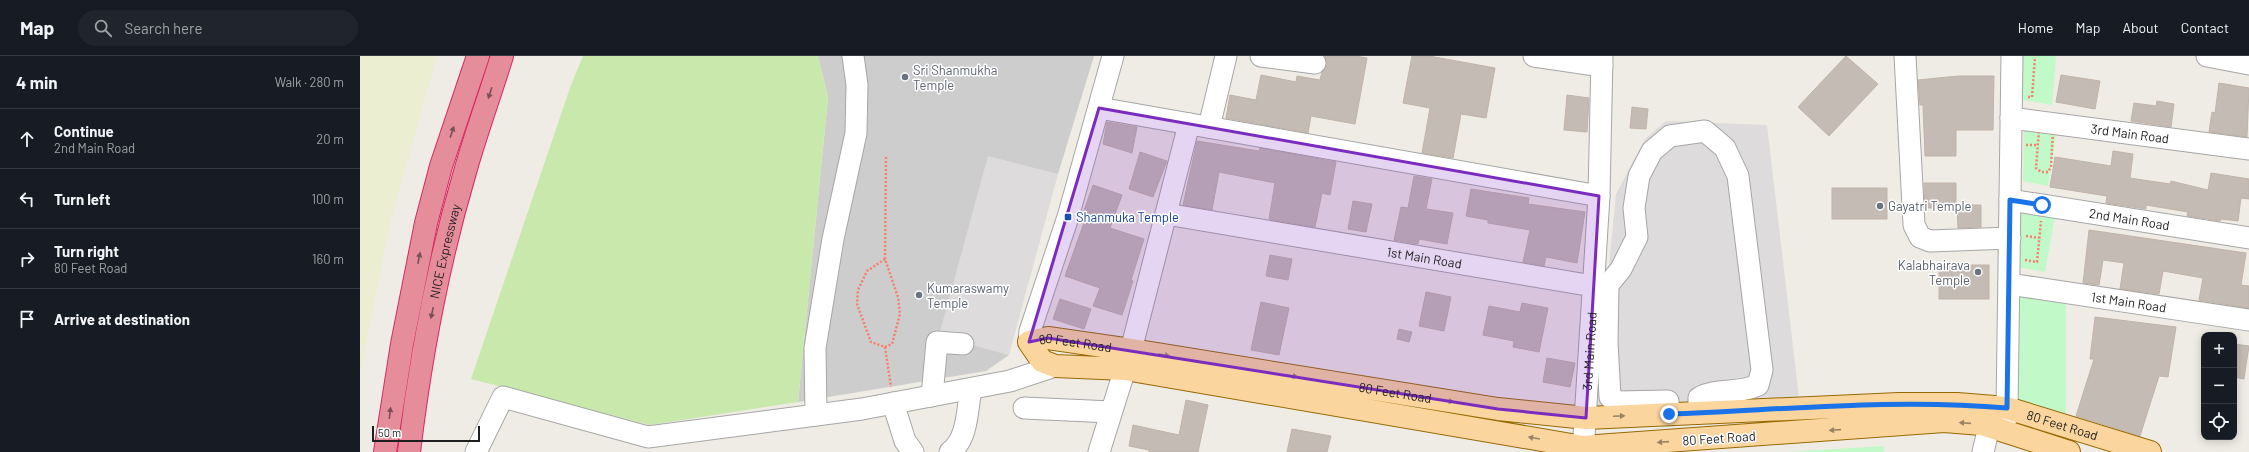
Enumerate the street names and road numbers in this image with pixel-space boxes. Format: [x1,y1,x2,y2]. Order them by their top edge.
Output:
street label: 3rd Main Road [2090,120,2170,147]
street label: NICE Expressway [426,202,464,300]
street label: 2nd Main Road [2088,205,2171,233]
street label: 1st Main Road [1386,243,1463,272]
street label: 1st Main Road [2090,288,2167,315]
street label: 3rd Main Road [1579,311,1600,391]
street label: 80 Feet Road [1037,330,1113,355]
street label: 80 Feet Road [1358,379,1433,406]
street label: 80 Feet Road [2025,407,2100,444]
street label: 80 Feet Road [1682,427,1756,449]

